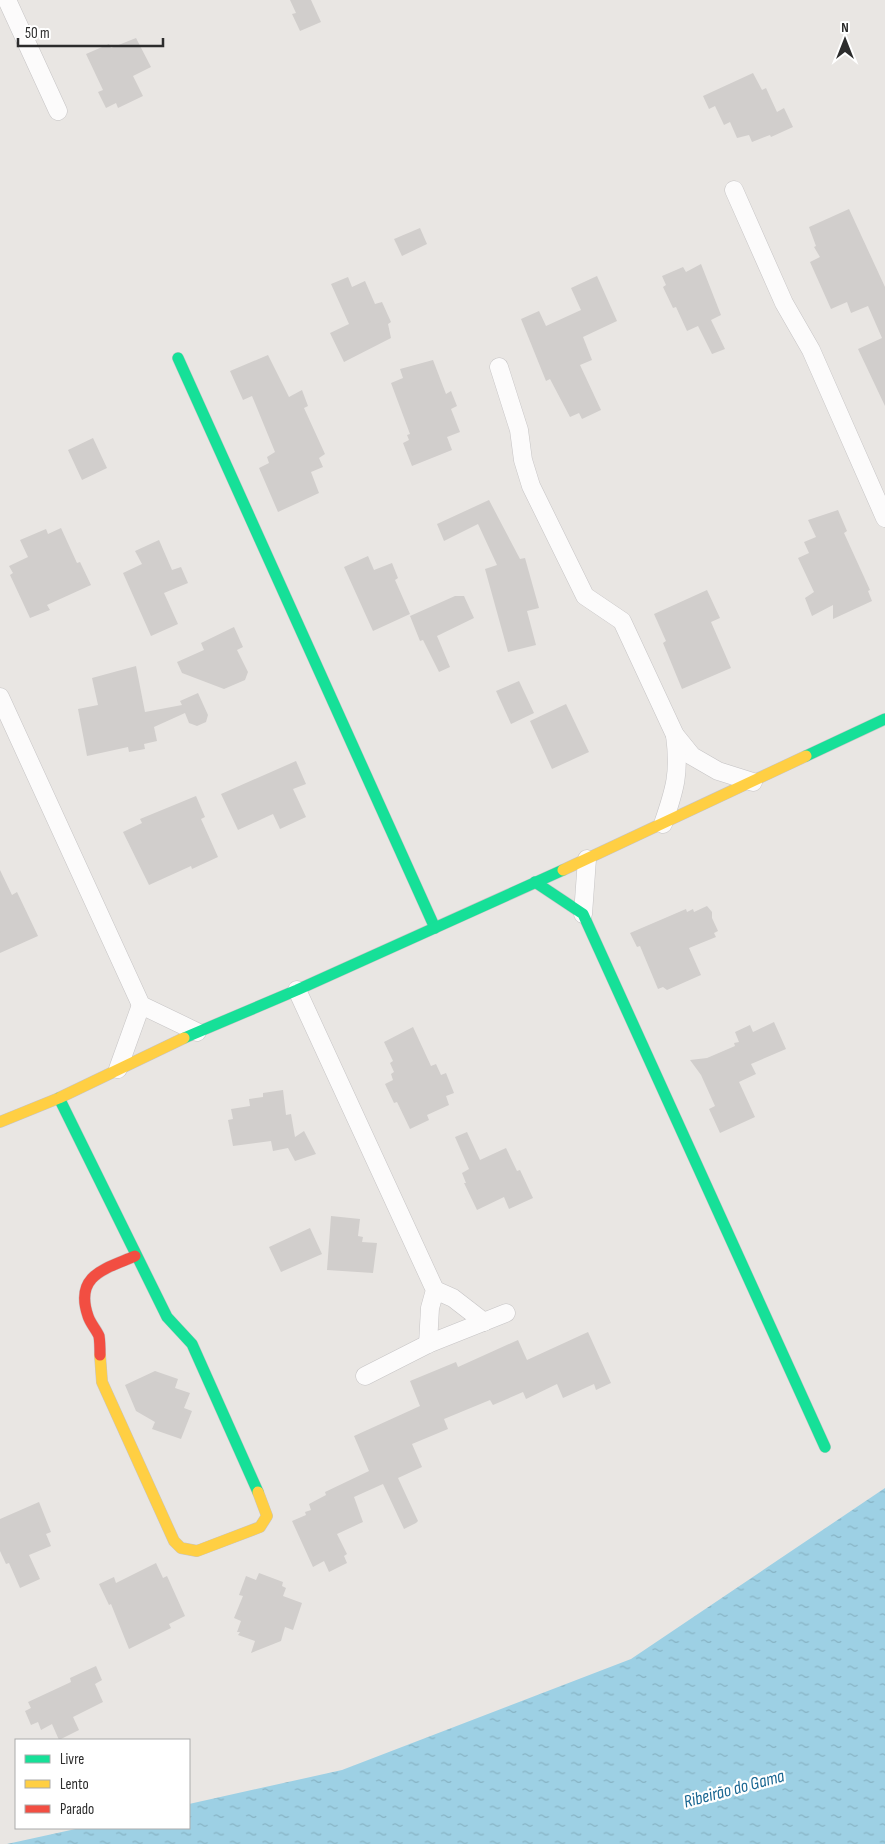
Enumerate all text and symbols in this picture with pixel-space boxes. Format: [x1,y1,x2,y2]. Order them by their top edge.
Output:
scale bar [18,15,162,47]
north arrow [820,15,870,65]
text: N [841,19,849,36]
text: 50 m [25,24,50,43]
legend [15,1739,190,1829]
text: Livre [60,1750,84,1769]
water label: Ribeirão do Gama [681,1765,787,1813]
text: Lento [60,1775,89,1794]
text: Parado [60,1800,94,1819]

